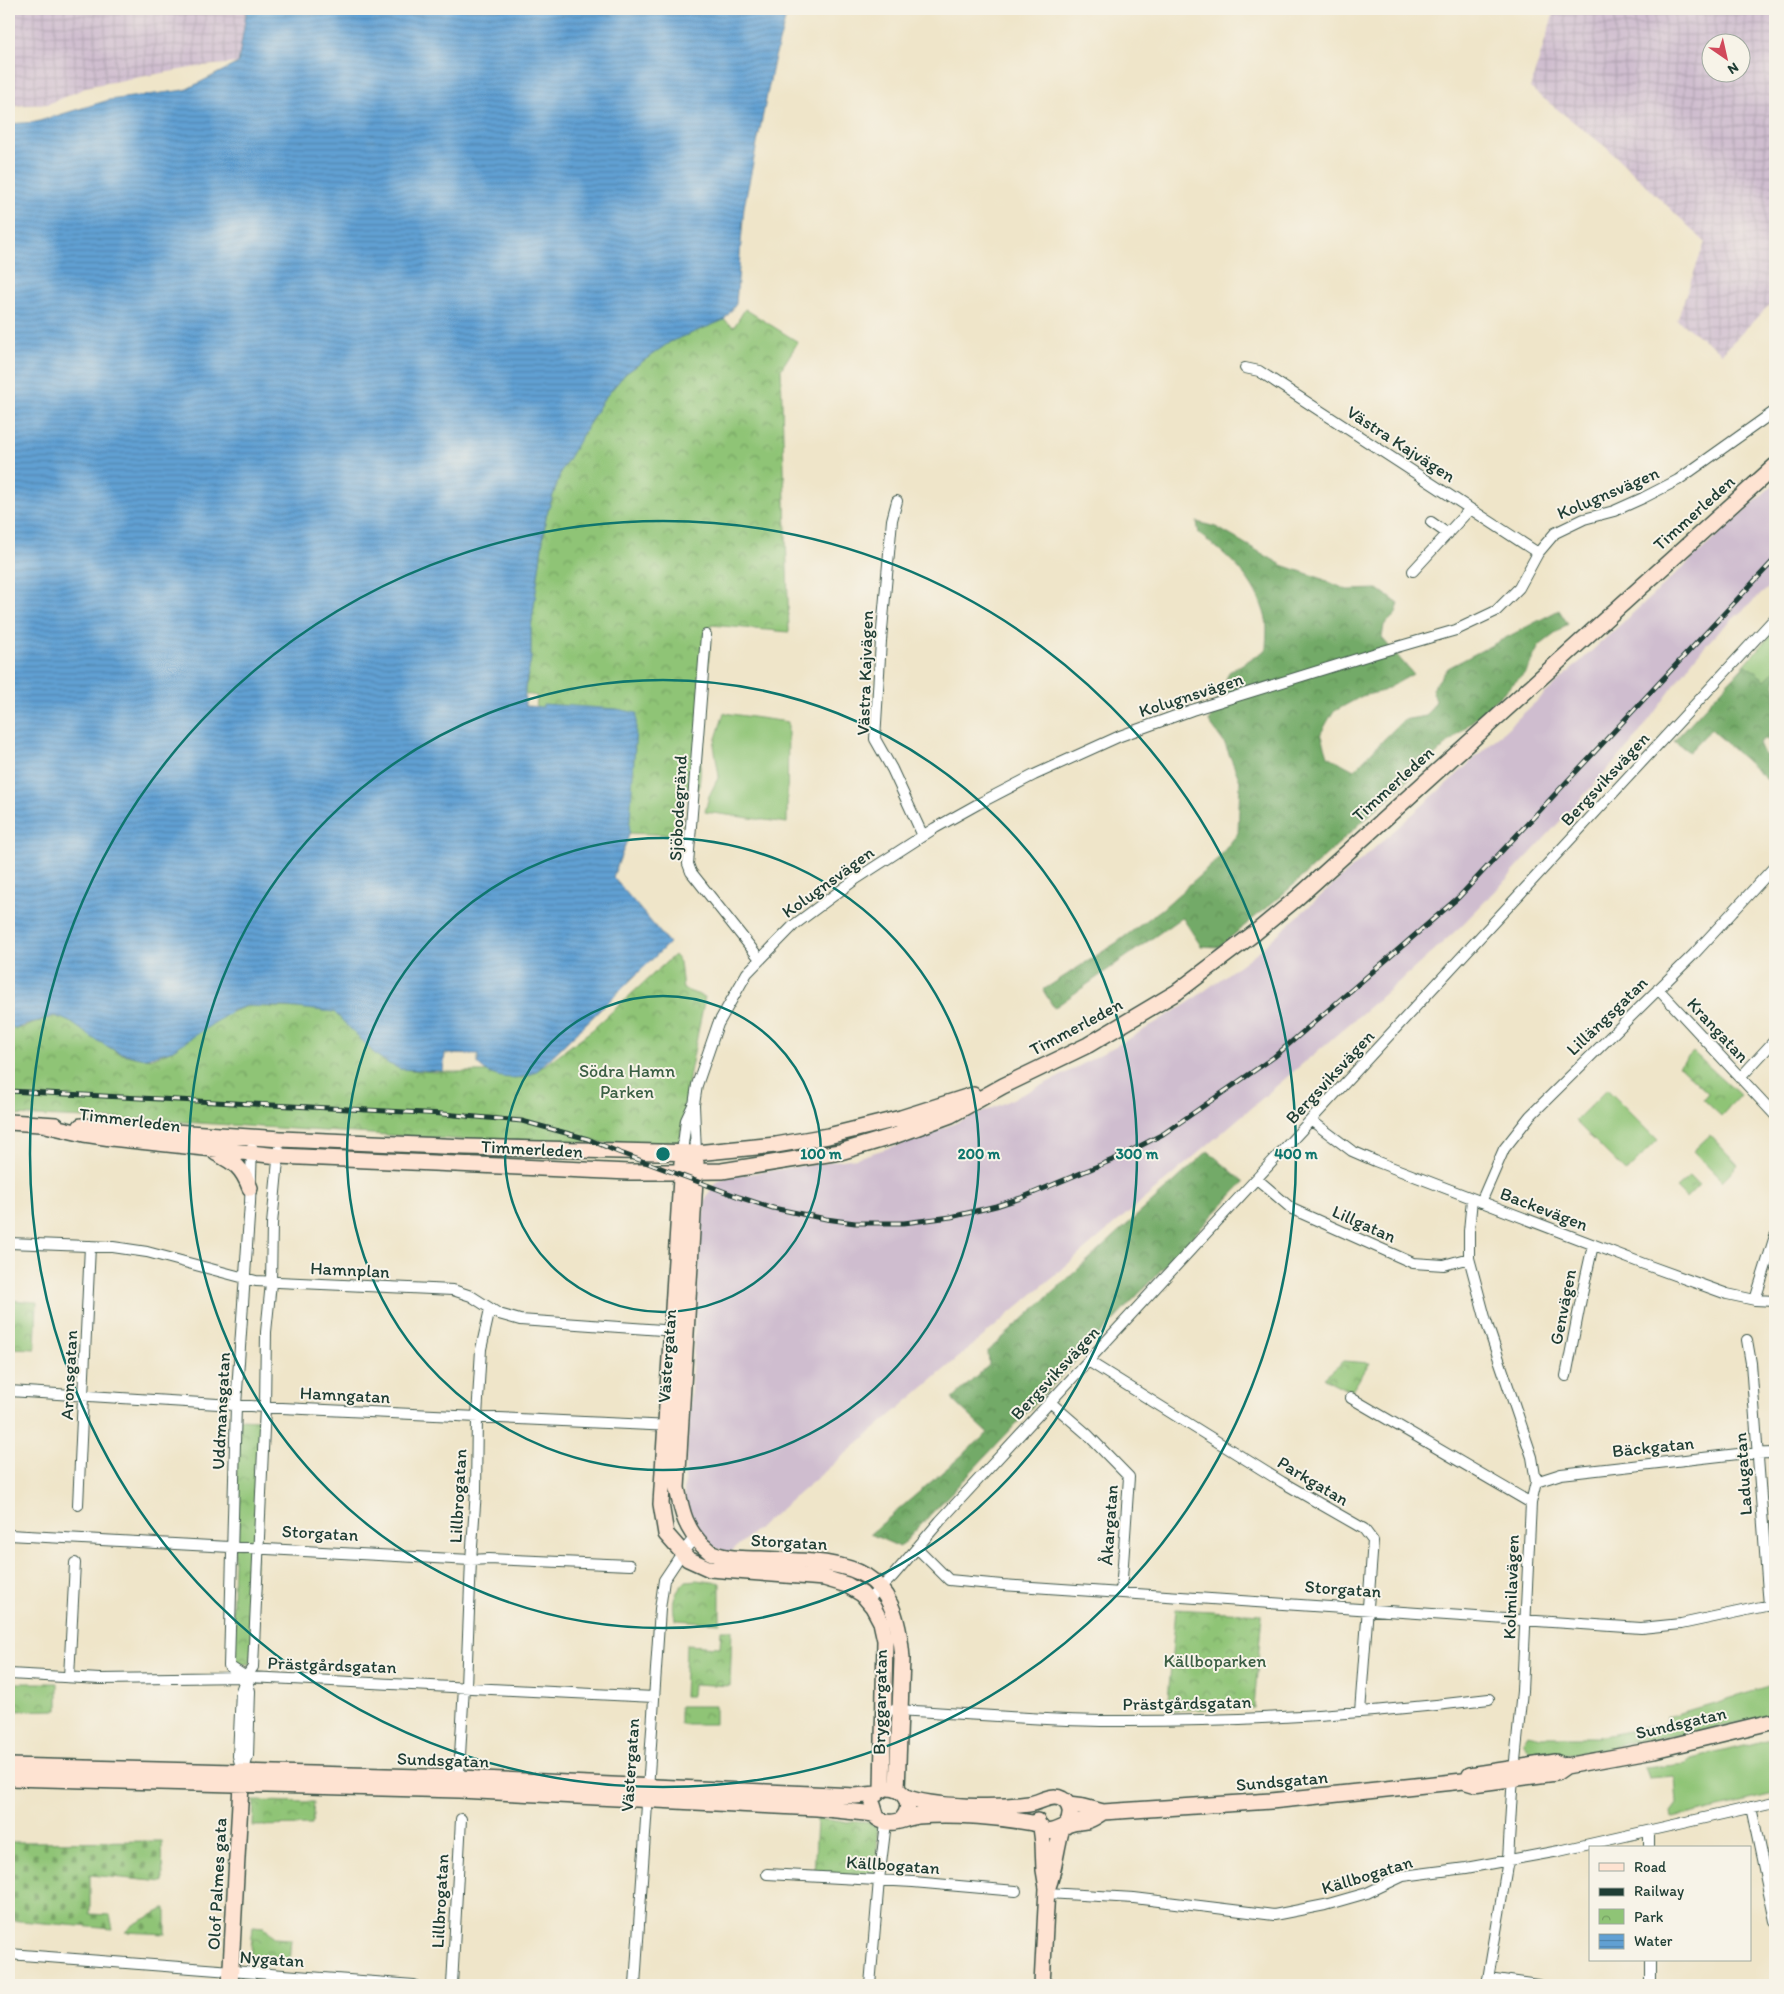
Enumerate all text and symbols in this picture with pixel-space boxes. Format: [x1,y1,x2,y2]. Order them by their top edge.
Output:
north arrow [1702,32,1752,82]
text: N [1724,59,1742,78]
street label: Västra Kajvägen [1343,401,1459,487]
street label: Kolugnsvägen [1554,462,1662,524]
street label: Timmerleden [1649,471,1739,555]
street label: Västra Kajvägen [852,610,878,736]
street label: Kolugnsvägen [1136,668,1246,722]
street label: Bergsviksvägen [1556,727,1654,831]
street label: Timmerleden [1348,742,1438,826]
street label: Sjöbodegränd [664,754,692,862]
street label: Kolugnsvägen [778,841,878,923]
street label: Lillängsgatan [1562,972,1652,1060]
street label: Timmerleden [1026,993,1126,1061]
street label: Krangatan [1682,993,1754,1067]
street label: Bergsviksvägen [1281,1025,1379,1129]
park label: Södra Hamn Parken [579,1060,675,1103]
street label: Timmerleden [78,1103,182,1137]
street label: Timmerleden [480,1135,584,1163]
centre of rings [654,1145,672,1163]
text: 100 m [800,1145,842,1163]
text: 200 m [958,1145,1001,1163]
text: 300 m [1116,1145,1159,1163]
text: 400 m [1274,1145,1318,1163]
street label: Backevägen [1497,1182,1591,1236]
street label: Lillgatan [1329,1200,1400,1248]
street label: Hamnplan [310,1257,391,1283]
street label: Genvägen [1545,1267,1581,1347]
street label: Västergatan [653,1308,681,1404]
street label: Bergsviksvägen [1006,1321,1104,1425]
street label: Aronsgatan [56,1330,82,1420]
street label: Uddmansgatan [207,1351,235,1470]
street label: Hamngatan [299,1382,391,1408]
street label: Bäckgatan [1611,1432,1696,1462]
street label: Ladugatan [1729,1432,1757,1516]
street label: Lillbrogatan [445,1448,471,1544]
street label: Parkgatan [1273,1451,1353,1511]
street label: Åkargatan [1095,1484,1123,1566]
street label: Storgatan [281,1520,359,1546]
street label: Storgatan [750,1529,828,1555]
street label: Kolmilavägen [1498,1534,1524,1640]
street label: Storgatan [1304,1575,1382,1603]
street label: Bryggargatan [868,1649,892,1755]
park label: Källboparken [1163,1650,1267,1672]
street label: Prästgårdsgatan [267,1652,397,1678]
street label: Prästgårdsgatan [1122,1691,1252,1715]
street label: Sundsgatan [1634,1702,1728,1744]
street label: Västergatan [616,1717,644,1813]
street label: Sundsgatan [396,1747,490,1773]
street label: Sundsgatan [1235,1766,1329,1796]
street label: Olof Palmes gata [203,1817,231,1951]
legend [1589,1846,1752,1962]
street label: Källbogatan [845,1851,941,1879]
street label: Källbogatan [1319,1851,1415,1899]
street label: Lillbrogatan [427,1853,453,1949]
text: Road [1634,1858,1667,1876]
text: Railway [1634,1882,1684,1900]
text: Park [1634,1908,1664,1926]
text: Water [1634,1932,1673,1950]
street label: Nygatan [239,1946,305,1972]

